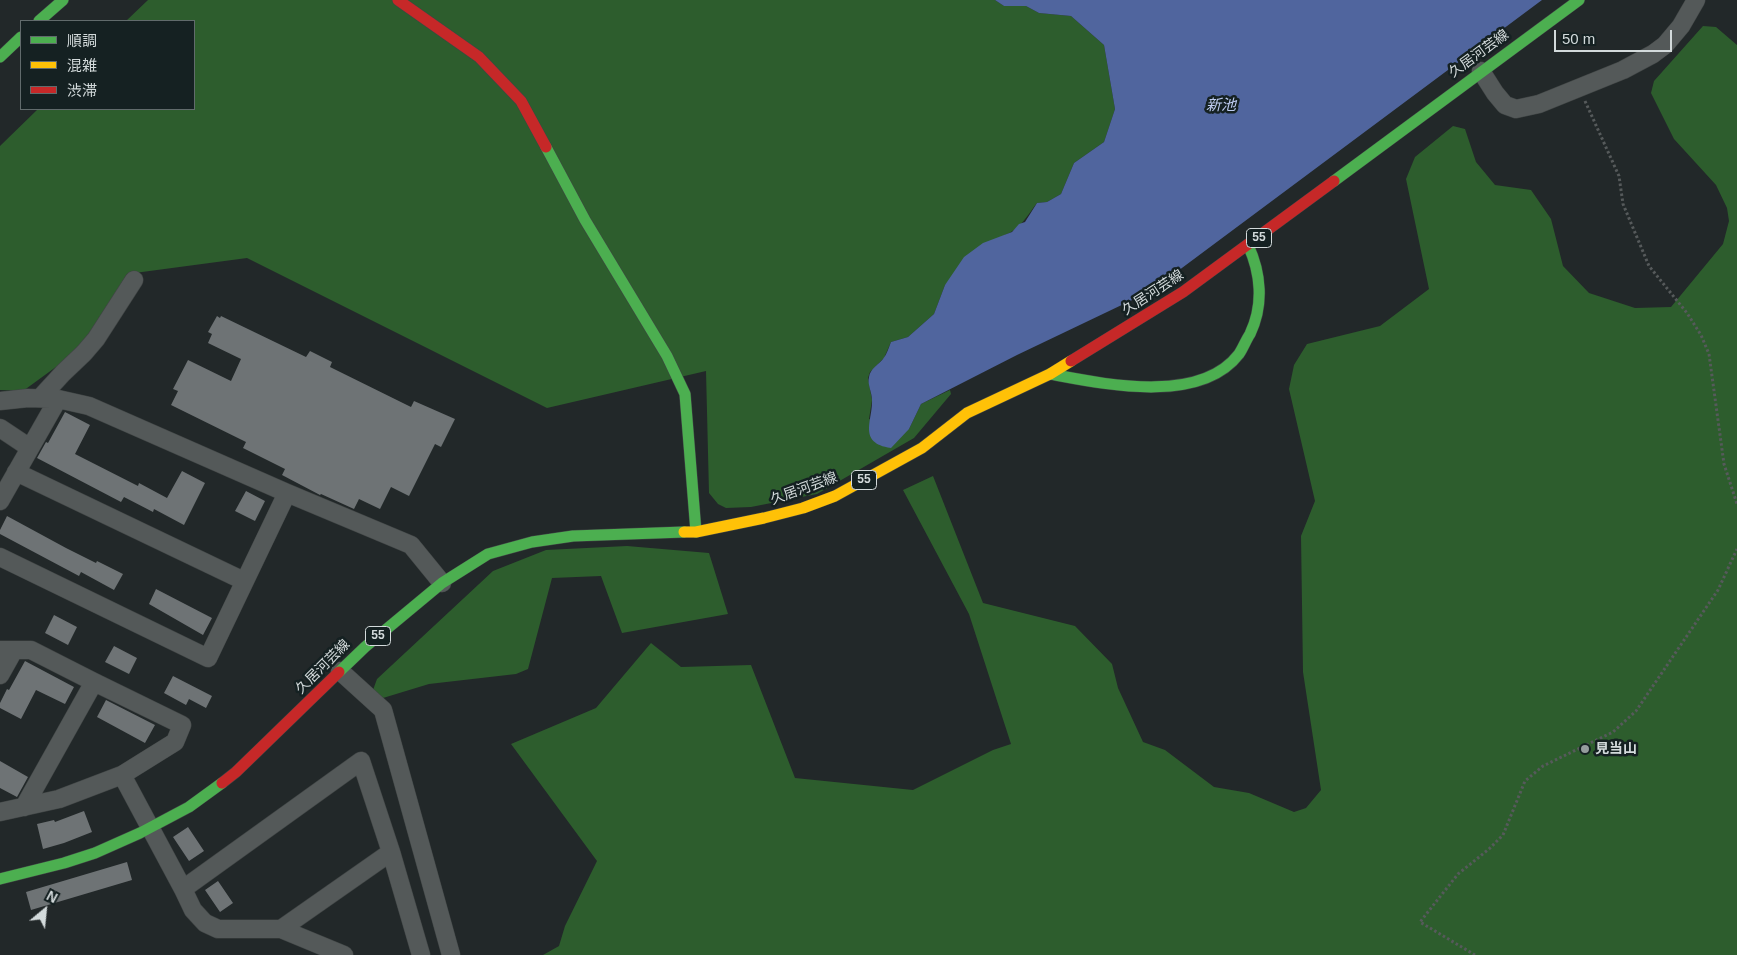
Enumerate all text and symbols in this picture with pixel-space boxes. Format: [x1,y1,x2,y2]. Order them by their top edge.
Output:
legend [20,20,195,110]
scale bar [1557,20,1674,52]
street label: 久居河芸線 [1446,27,1512,81]
text: 50 m [1562,30,1595,47]
text: 順調 [67,32,97,49]
text: 混雑 [67,57,97,74]
text: 渋滞 [67,82,97,99]
water label: 新池 [1206,97,1236,115]
road number: 55 [1246,228,1272,248]
street label: 久居河芸線 [1119,267,1187,319]
street label: 久居河芸線 [768,469,840,509]
road number: 55 [852,470,876,490]
road number: 55 [366,626,390,646]
street label: 久居河芸線 [292,636,354,698]
place label: 見当山 [1595,741,1637,757]
marker: 見当山 [1579,743,1591,755]
north arrow [20,885,70,935]
text: N [44,887,60,906]

